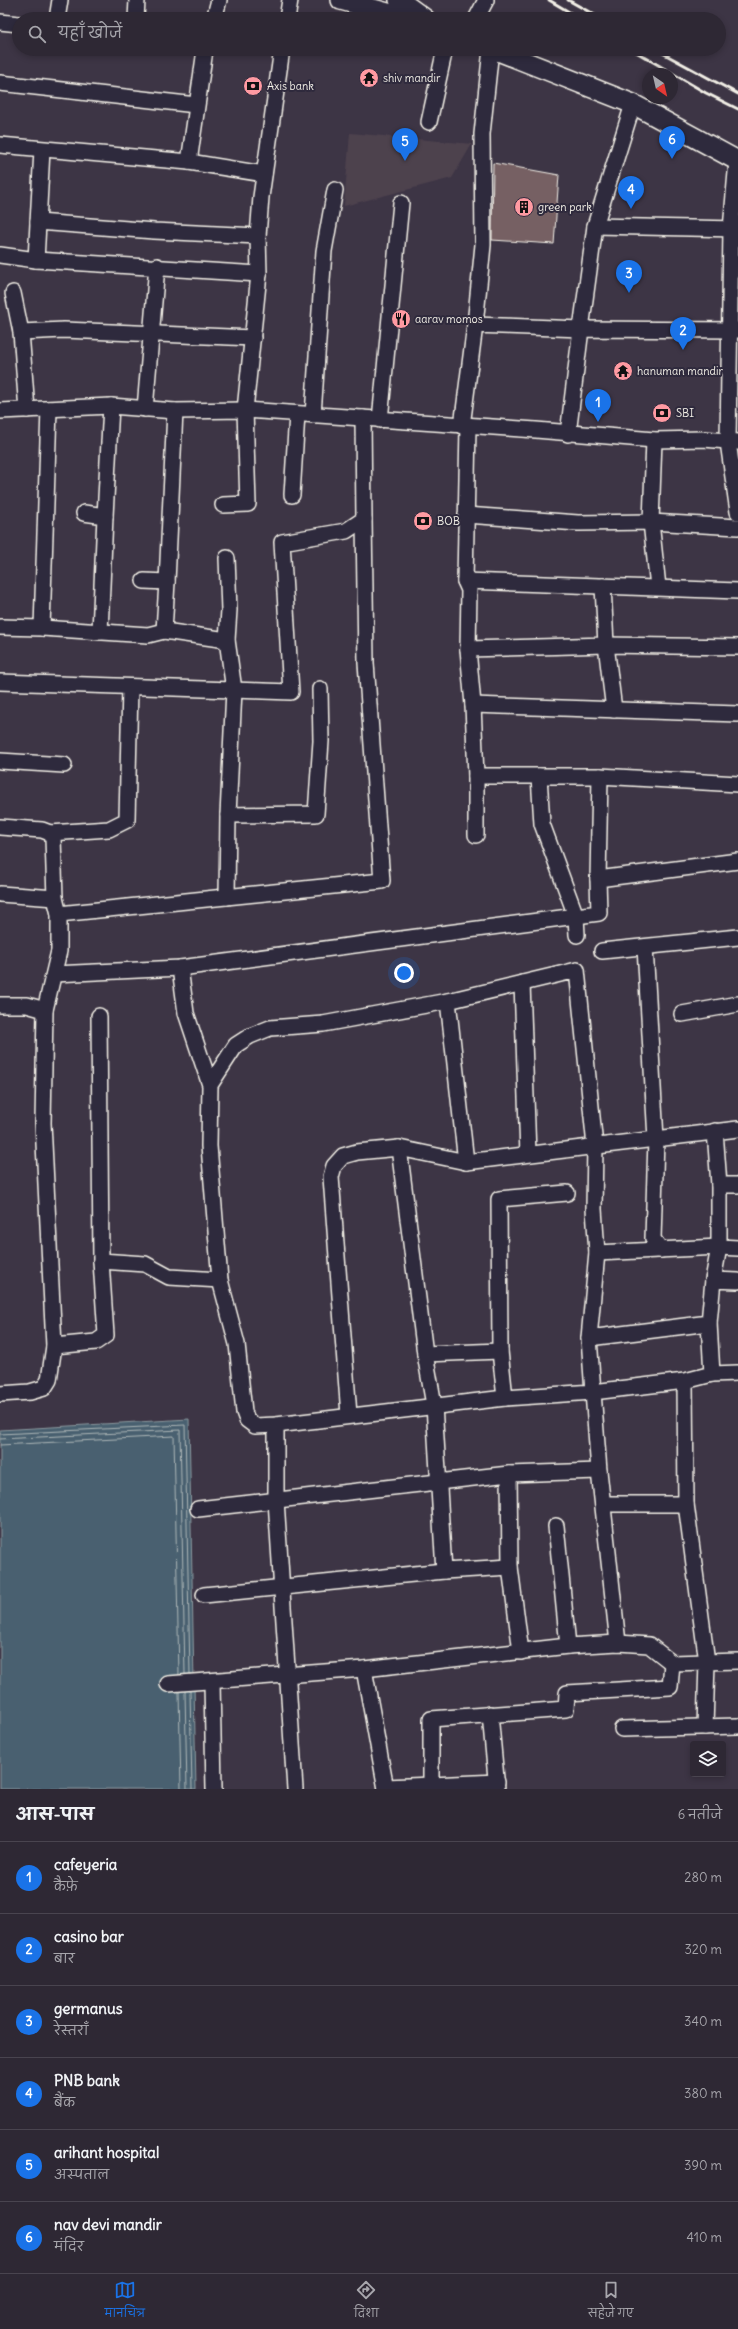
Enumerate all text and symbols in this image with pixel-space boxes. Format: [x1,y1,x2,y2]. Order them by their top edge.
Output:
search box [12,12,726,56]
icon: search [26,23,48,45]
text: यहाँ खोजें [58,23,122,42]
temple icon: shiv mandir [358,67,380,89]
north arrow [642,68,678,104]
place label: shiv mandir [383,71,441,85]
bank icon: Axis bank [242,75,264,97]
place label: Axis bank [267,79,314,93]
pin: 6 [659,126,685,159]
pin: 5 [392,128,418,161]
pin: 4 [618,176,644,209]
building icon: green park [513,196,535,218]
place label: green park [538,200,592,214]
pin: 3 [616,260,642,293]
restaurant icon: aarav momos [390,308,412,330]
place label: aarav momos [415,312,483,326]
pin: 2 [670,317,696,350]
temple icon: hanuman mandir [612,360,634,382]
place label: hanuman mandir [637,364,724,378]
pin: 1 [585,389,611,422]
bank icon: SBI [651,402,673,424]
place label: SBI [676,406,694,420]
bank icon: BOB [412,510,434,532]
place label: BOB [437,514,460,528]
your location [394,963,414,983]
map controls [690,1741,726,1777]
button: layers [690,1741,726,1777]
text: आस-पास [16,1803,94,1825]
text: 6 नतीजे [678,1806,722,1823]
text: cafeyeria [54,1855,117,1874]
text: 1 [26,1869,32,1886]
text: 280 m [684,1869,722,1886]
text: कैफ़े [54,1878,78,1895]
text: casino bar [54,1927,124,1946]
text: 2 [25,1941,33,1958]
text: 320 m [684,1941,722,1958]
text: बार [54,1950,75,1967]
text: germanus [54,1999,123,2018]
text: 3 [25,2013,33,2030]
text: 340 m [684,2013,722,2030]
text: रेस्तराँ [54,2022,89,2039]
text: PNB bank [54,2071,120,2090]
text: 4 [25,2085,33,2102]
text: 380 m [684,2085,722,2102]
text: बैंक [54,2094,75,2111]
text: arihant hospital [54,2143,159,2162]
text: 5 [25,2157,33,2174]
text: 390 m [684,2157,722,2174]
text: अस्पताल [54,2166,109,2183]
text: nav devi mandir [54,2215,162,2234]
text: 6 [25,2229,33,2246]
text: 410 m [686,2229,722,2246]
text: मंदिर [54,2238,84,2255]
tab: मानचित्र [105,2279,145,2325]
tab: दिशा [354,2279,379,2325]
tab: सहेजे गए [588,2279,633,2325]

